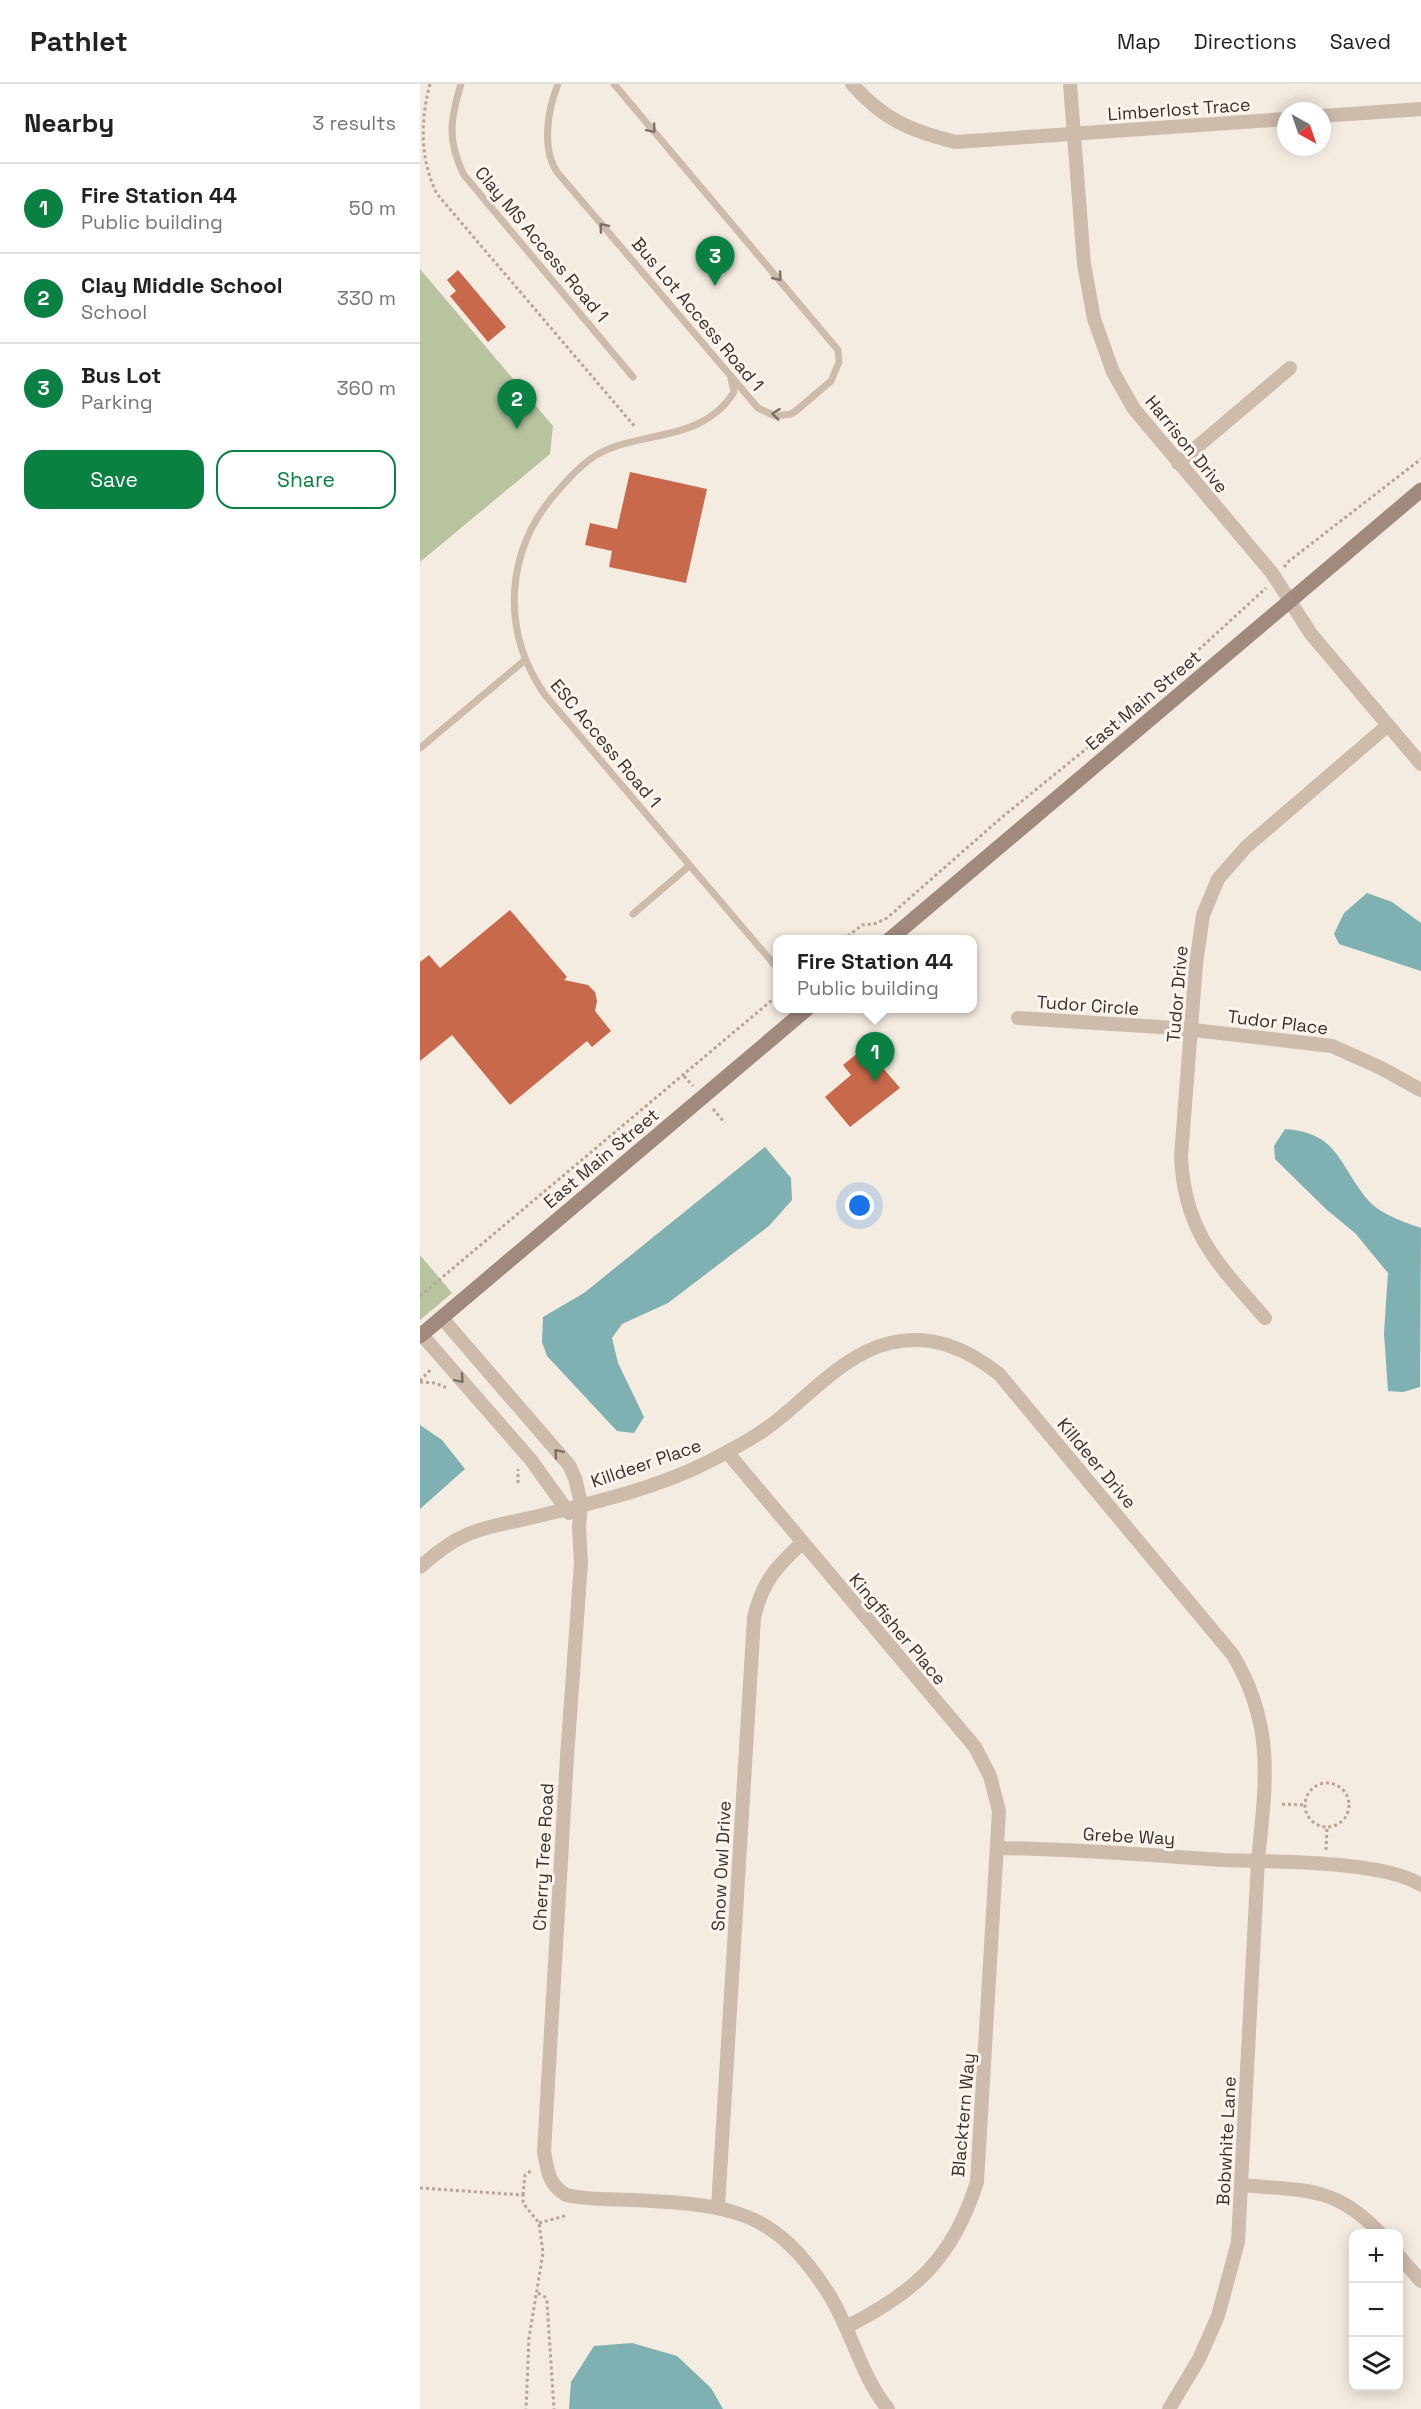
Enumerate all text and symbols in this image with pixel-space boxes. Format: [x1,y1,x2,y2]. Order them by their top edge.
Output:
text: Pathlet [30,23,128,59]
text: Map [1117,28,1161,55]
text: Directions [1194,28,1297,55]
text: Saved [1330,28,1391,55]
street label: Limberlost Trace [1107,93,1251,125]
north arrow [1277,102,1331,156]
text: Nearby [24,106,114,140]
text: 3 results [312,110,396,136]
one-way arrow [645,122,656,133]
street label: Clay MS Access Road 1 [470,161,614,327]
text: Fire Station 44 [81,181,237,209]
text: 1 [39,195,48,221]
text: 50 m [349,195,396,221]
text: Public building [81,209,223,235]
one-way arrow [600,223,611,234]
street label: Bus Lot Access Road 1 [627,232,769,396]
pin: 3 [696,236,734,286]
one-way arrow [771,270,782,281]
text: Clay Middle School [81,271,283,299]
text: 2 [38,285,49,311]
text: 330 m [337,285,396,311]
text: School [81,299,147,325]
text: Bus Lot [81,361,161,389]
text: 3 [37,375,50,401]
text: 360 m [337,375,396,401]
pin: 2 [498,380,536,429]
text: Parking [81,389,153,415]
street label: Harrison Drive [1140,390,1234,498]
one-way arrow [771,409,781,421]
button: Save [24,450,204,509]
button: Share [216,450,396,509]
street label: East Main Street [1081,645,1205,755]
street label: ESC Access Road 1 [546,674,666,812]
popup [773,935,977,1013]
street label: Tudor Drive [1161,944,1193,1044]
text: Fire Station 44 [797,947,953,975]
text: Public building [797,975,939,1001]
street label: Tudor Circle [1036,990,1140,1020]
street label: Tudor Place [1226,1004,1330,1040]
pin: 1 [856,1032,894,1082]
street label: East Main Street [539,1103,663,1213]
your location [845,1191,874,1220]
one-way arrow [453,1372,464,1383]
street label: Killdeer Drive [1052,1413,1142,1513]
street label: Killdeer Place [588,1433,704,1493]
one-way arrow [554,1450,565,1460]
street label: Kingfisher Place [844,1568,952,1690]
street label: Cherry Tree Road [528,1783,558,1931]
street label: Snow Owl Drive [706,1800,736,1932]
street label: Grebe Way [1082,1822,1176,1850]
street label: Blacktern Way [946,2052,980,2178]
street label: Bobwhite Lane [1211,2076,1241,2206]
map controls [1349,2229,1403,2391]
button: + [1349,2229,1403,2283]
button: − [1349,2283,1403,2337]
button: layers [1349,2337,1403,2391]

